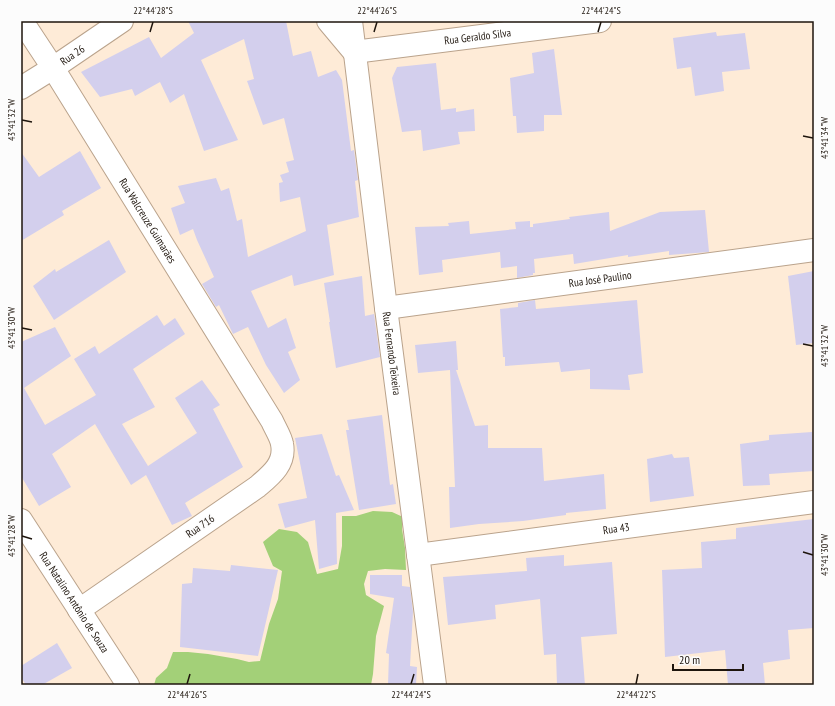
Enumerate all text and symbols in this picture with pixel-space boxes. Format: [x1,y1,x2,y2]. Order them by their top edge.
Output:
text: 22°44'28"S [133,4,173,17]
text: 22°44'26"S [357,4,397,17]
text: 22°44'24"S [581,4,621,17]
street label: Rua Geraldo Silva [443,25,512,48]
street label: Rua 26 [57,42,87,68]
text: 43°41'32"W [5,99,18,141]
text: 43°41'34"W [818,117,831,159]
street label: Rua Walcreuze Guimarães [116,176,180,266]
street label: Rua José Paulino [568,268,633,290]
text: 43°41'30"W [5,307,18,349]
street label: Rua Fernando Teixeira [380,311,404,396]
text: 43°41'32"W [818,325,831,367]
street label: Rua 716 [183,511,217,541]
text: 43°41'28"W [5,515,18,557]
street label: Rua 43 [602,520,630,537]
text: 43°41'30"W [818,534,831,576]
street label: Rua Natalino Antônio de Souza [36,549,112,655]
scale bar [673,646,743,672]
text: 20 m [679,652,700,667]
text: 22°44'26"S [167,688,207,701]
text: 22°44'24"S [391,688,431,701]
text: 22°44'22"S [616,688,656,701]

